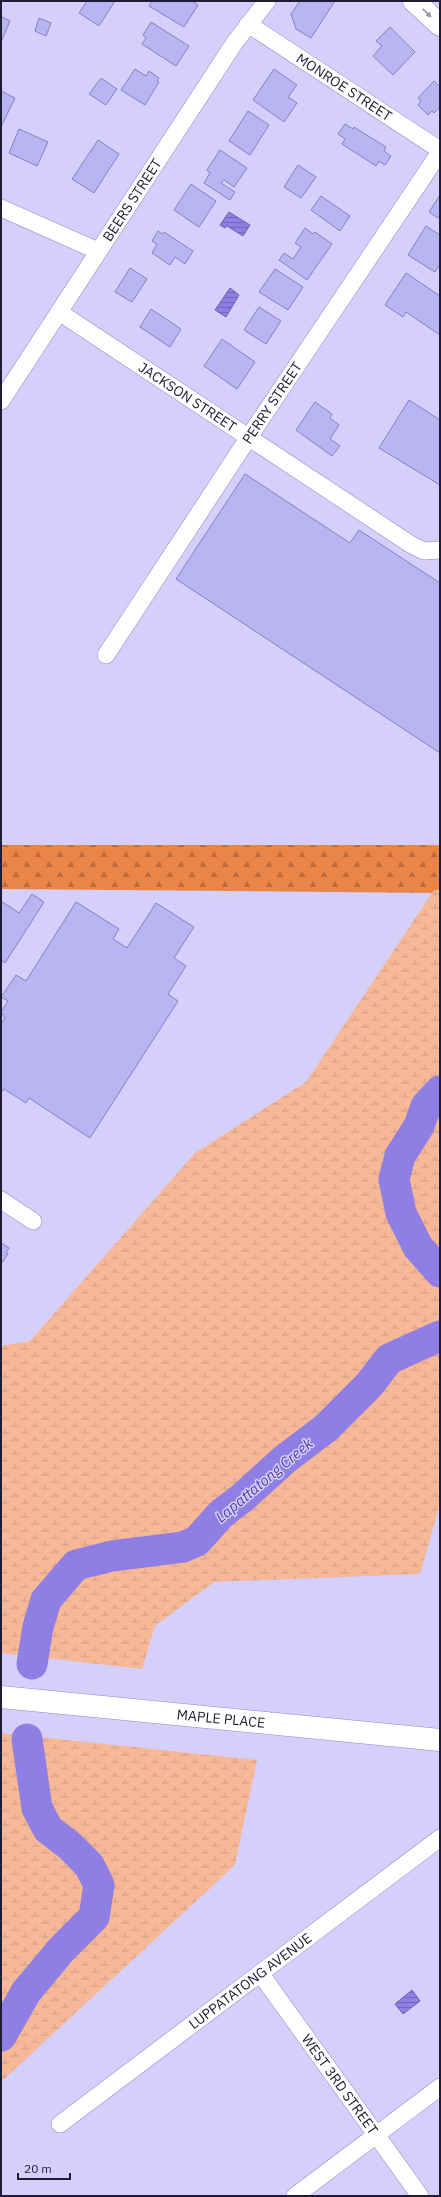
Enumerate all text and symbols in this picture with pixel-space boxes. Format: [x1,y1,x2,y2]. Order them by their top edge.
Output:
one-way arrow [422,8,432,18]
street label: MONROE STREET [293,49,395,125]
street label: BEERS STREET [99,155,166,245]
street label: JACKSON STREET [135,358,240,436]
street label: PERRY STREET [238,358,306,447]
water label: Lapattatong Creek [211,1434,317,1526]
street label: MAPLE PLACE [176,1705,266,1732]
street label: LUPPATATONG AVENUE [185,1929,315,2033]
street label: WEST 3RD STREET [298,2031,382,2138]
scale bar [18,2155,70,2181]
text: 20 m [24,2161,52,2176]

